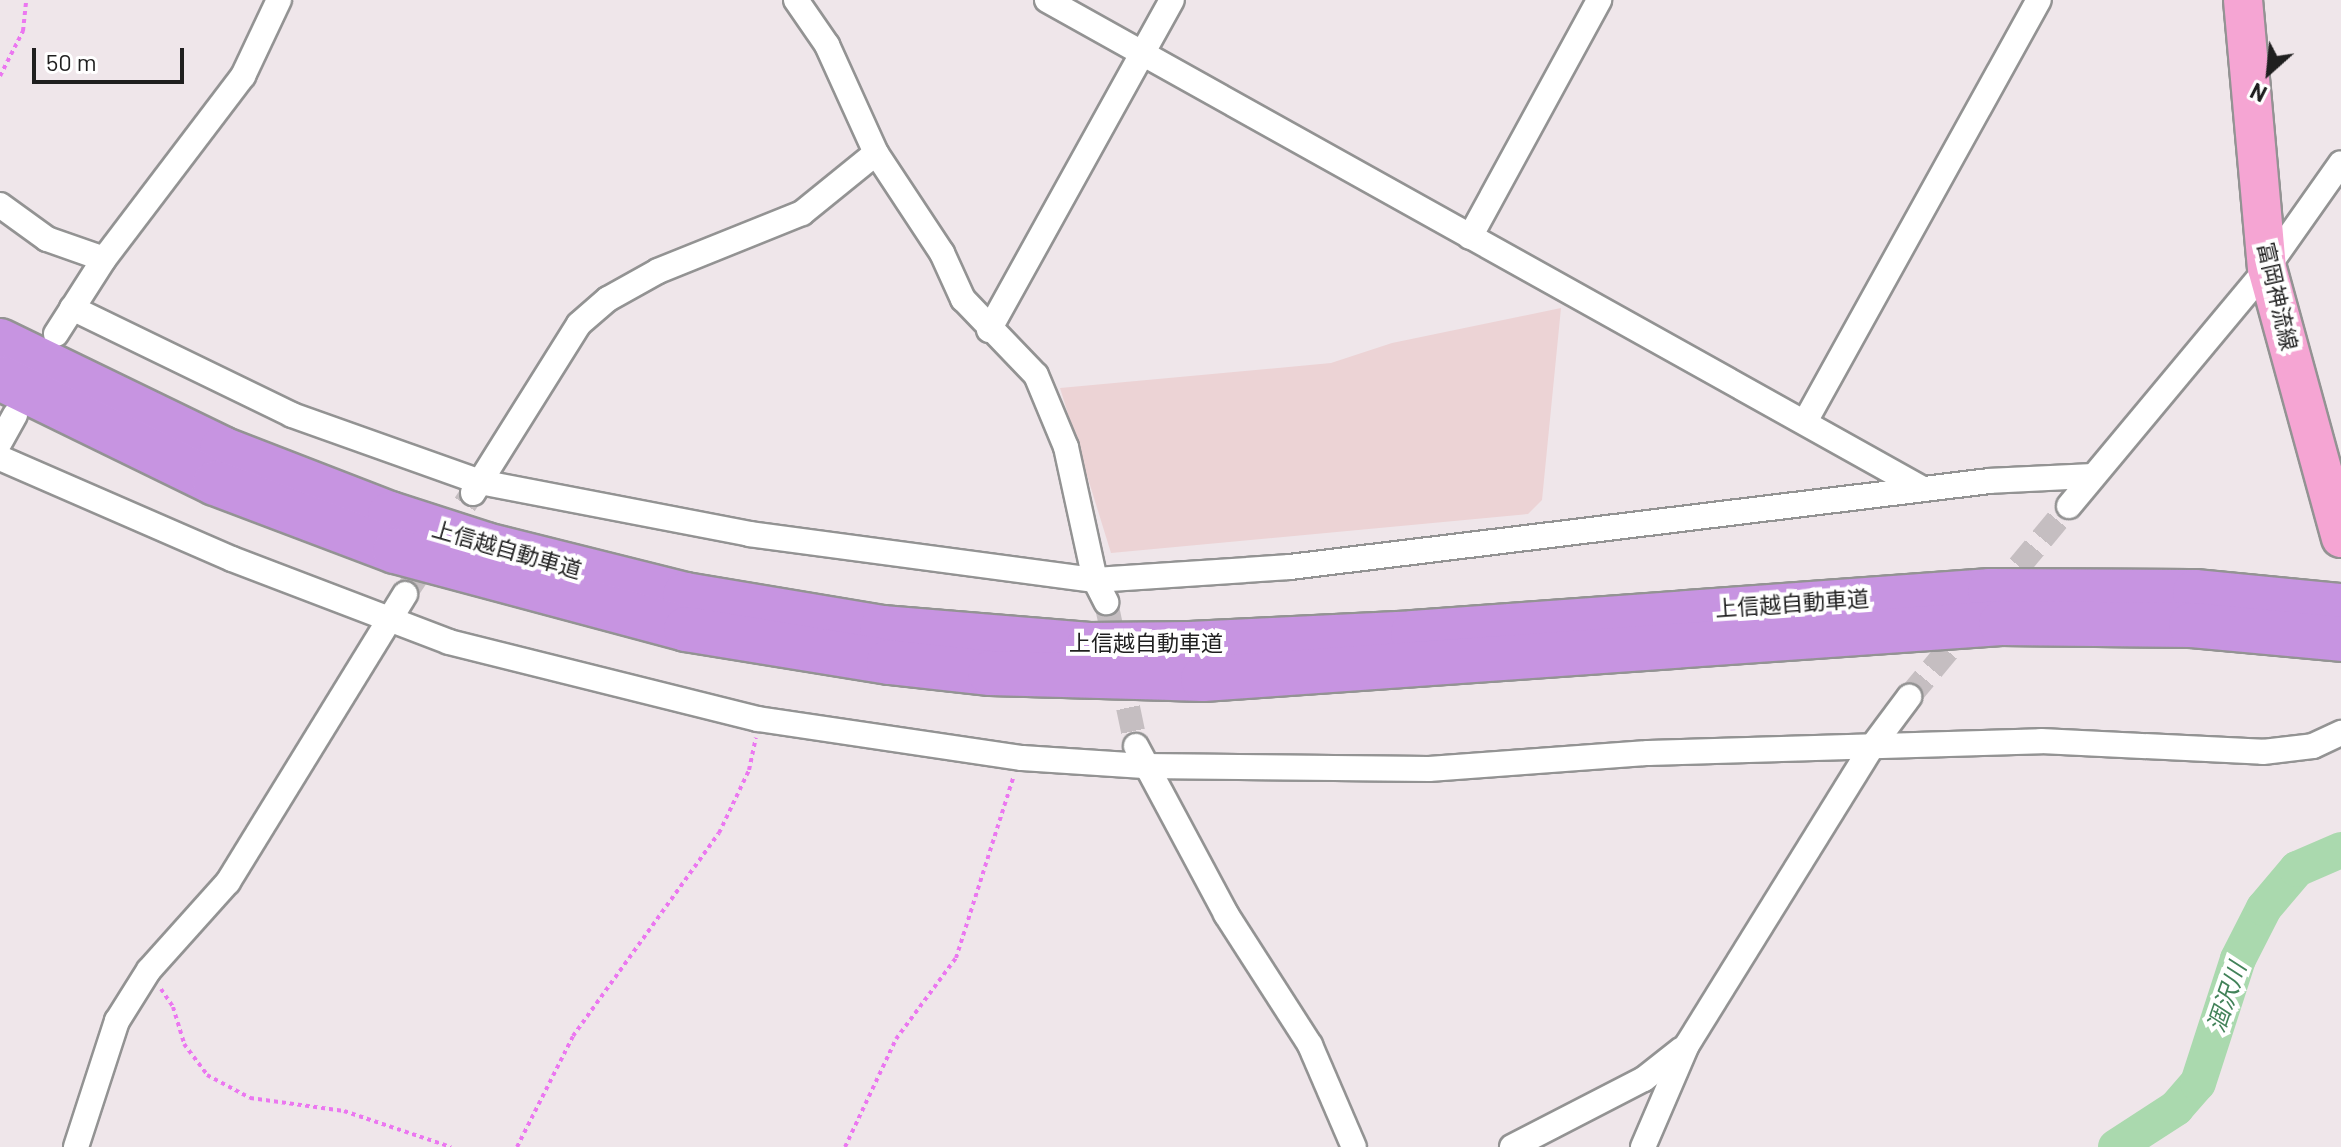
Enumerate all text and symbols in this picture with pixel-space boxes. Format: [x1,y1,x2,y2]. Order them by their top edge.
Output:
scale bar [36,32,188,82]
north arrow [2229,32,2309,112]
text: 50 m [46,47,97,76]
text: N [2246,78,2271,108]
street label: 富岡神流線 [2253,239,2303,353]
street label: 上信越自動車道 [429,515,585,583]
street label: 上信越自動車道 [1714,584,1870,622]
street label: 上信越自動車道 [1069,630,1223,656]
water label: 涸沢川 [2201,958,2251,1036]

